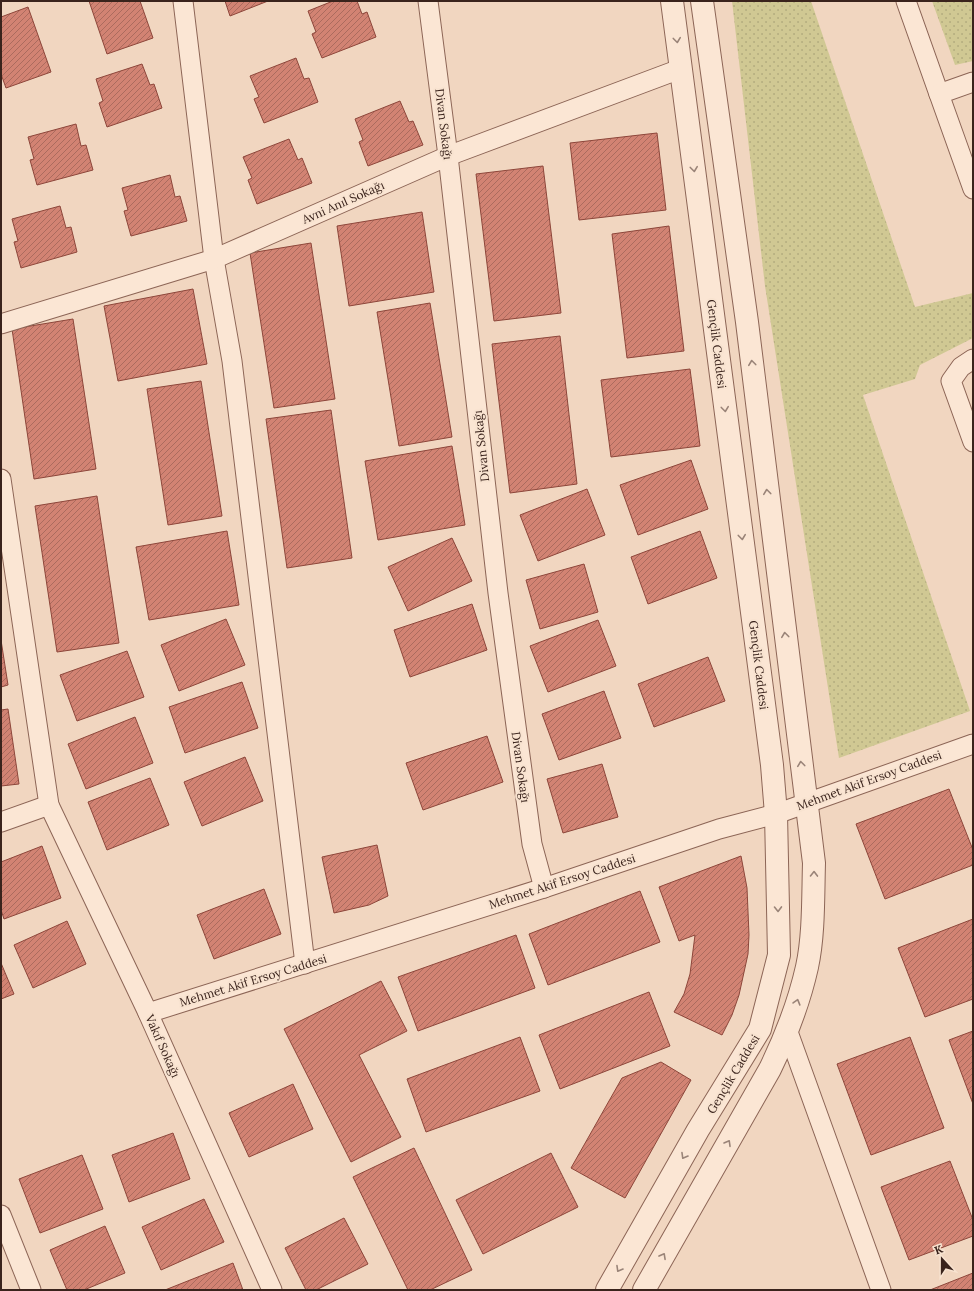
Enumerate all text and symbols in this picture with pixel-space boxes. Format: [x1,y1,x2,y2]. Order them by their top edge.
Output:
one-way arrow [672,37,681,43]
street label: Divan Sokağı [432,88,456,160]
one-way arrow [689,166,698,172]
street label: Avni Anıl Sokağı [299,177,386,227]
street label: Gençlik Caddesi [704,298,730,390]
one-way arrow [748,360,757,366]
one-way arrow [720,405,729,412]
street label: Divan Sokağı [470,410,492,482]
one-way arrow [763,489,772,495]
one-way arrow [737,534,746,540]
street label: Gençlik Caddesi [746,619,772,711]
one-way arrow [781,632,790,638]
street label: Divan Sokağı [509,730,533,804]
street label: Mehmet Akif Ersoy Caddesi [794,747,944,813]
one-way arrow [797,761,806,767]
street label: Mehmet Akif Ersoy Caddesi [487,850,637,912]
one-way arrow [810,871,818,877]
one-way arrow [774,906,782,912]
street label: Mehmet Akif Ersoy Caddesi [178,950,328,1010]
one-way arrow [792,999,801,1006]
street label: Vakıf Sokağı [142,1011,184,1080]
street label: Gençlik Caddesi [703,1032,763,1116]
one-way arrow [723,1140,730,1147]
one-way arrow [681,1152,688,1159]
north arrow [922,1239,962,1279]
text: K [932,1242,945,1258]
one-way arrow [659,1253,666,1260]
one-way arrow [617,1265,624,1272]

